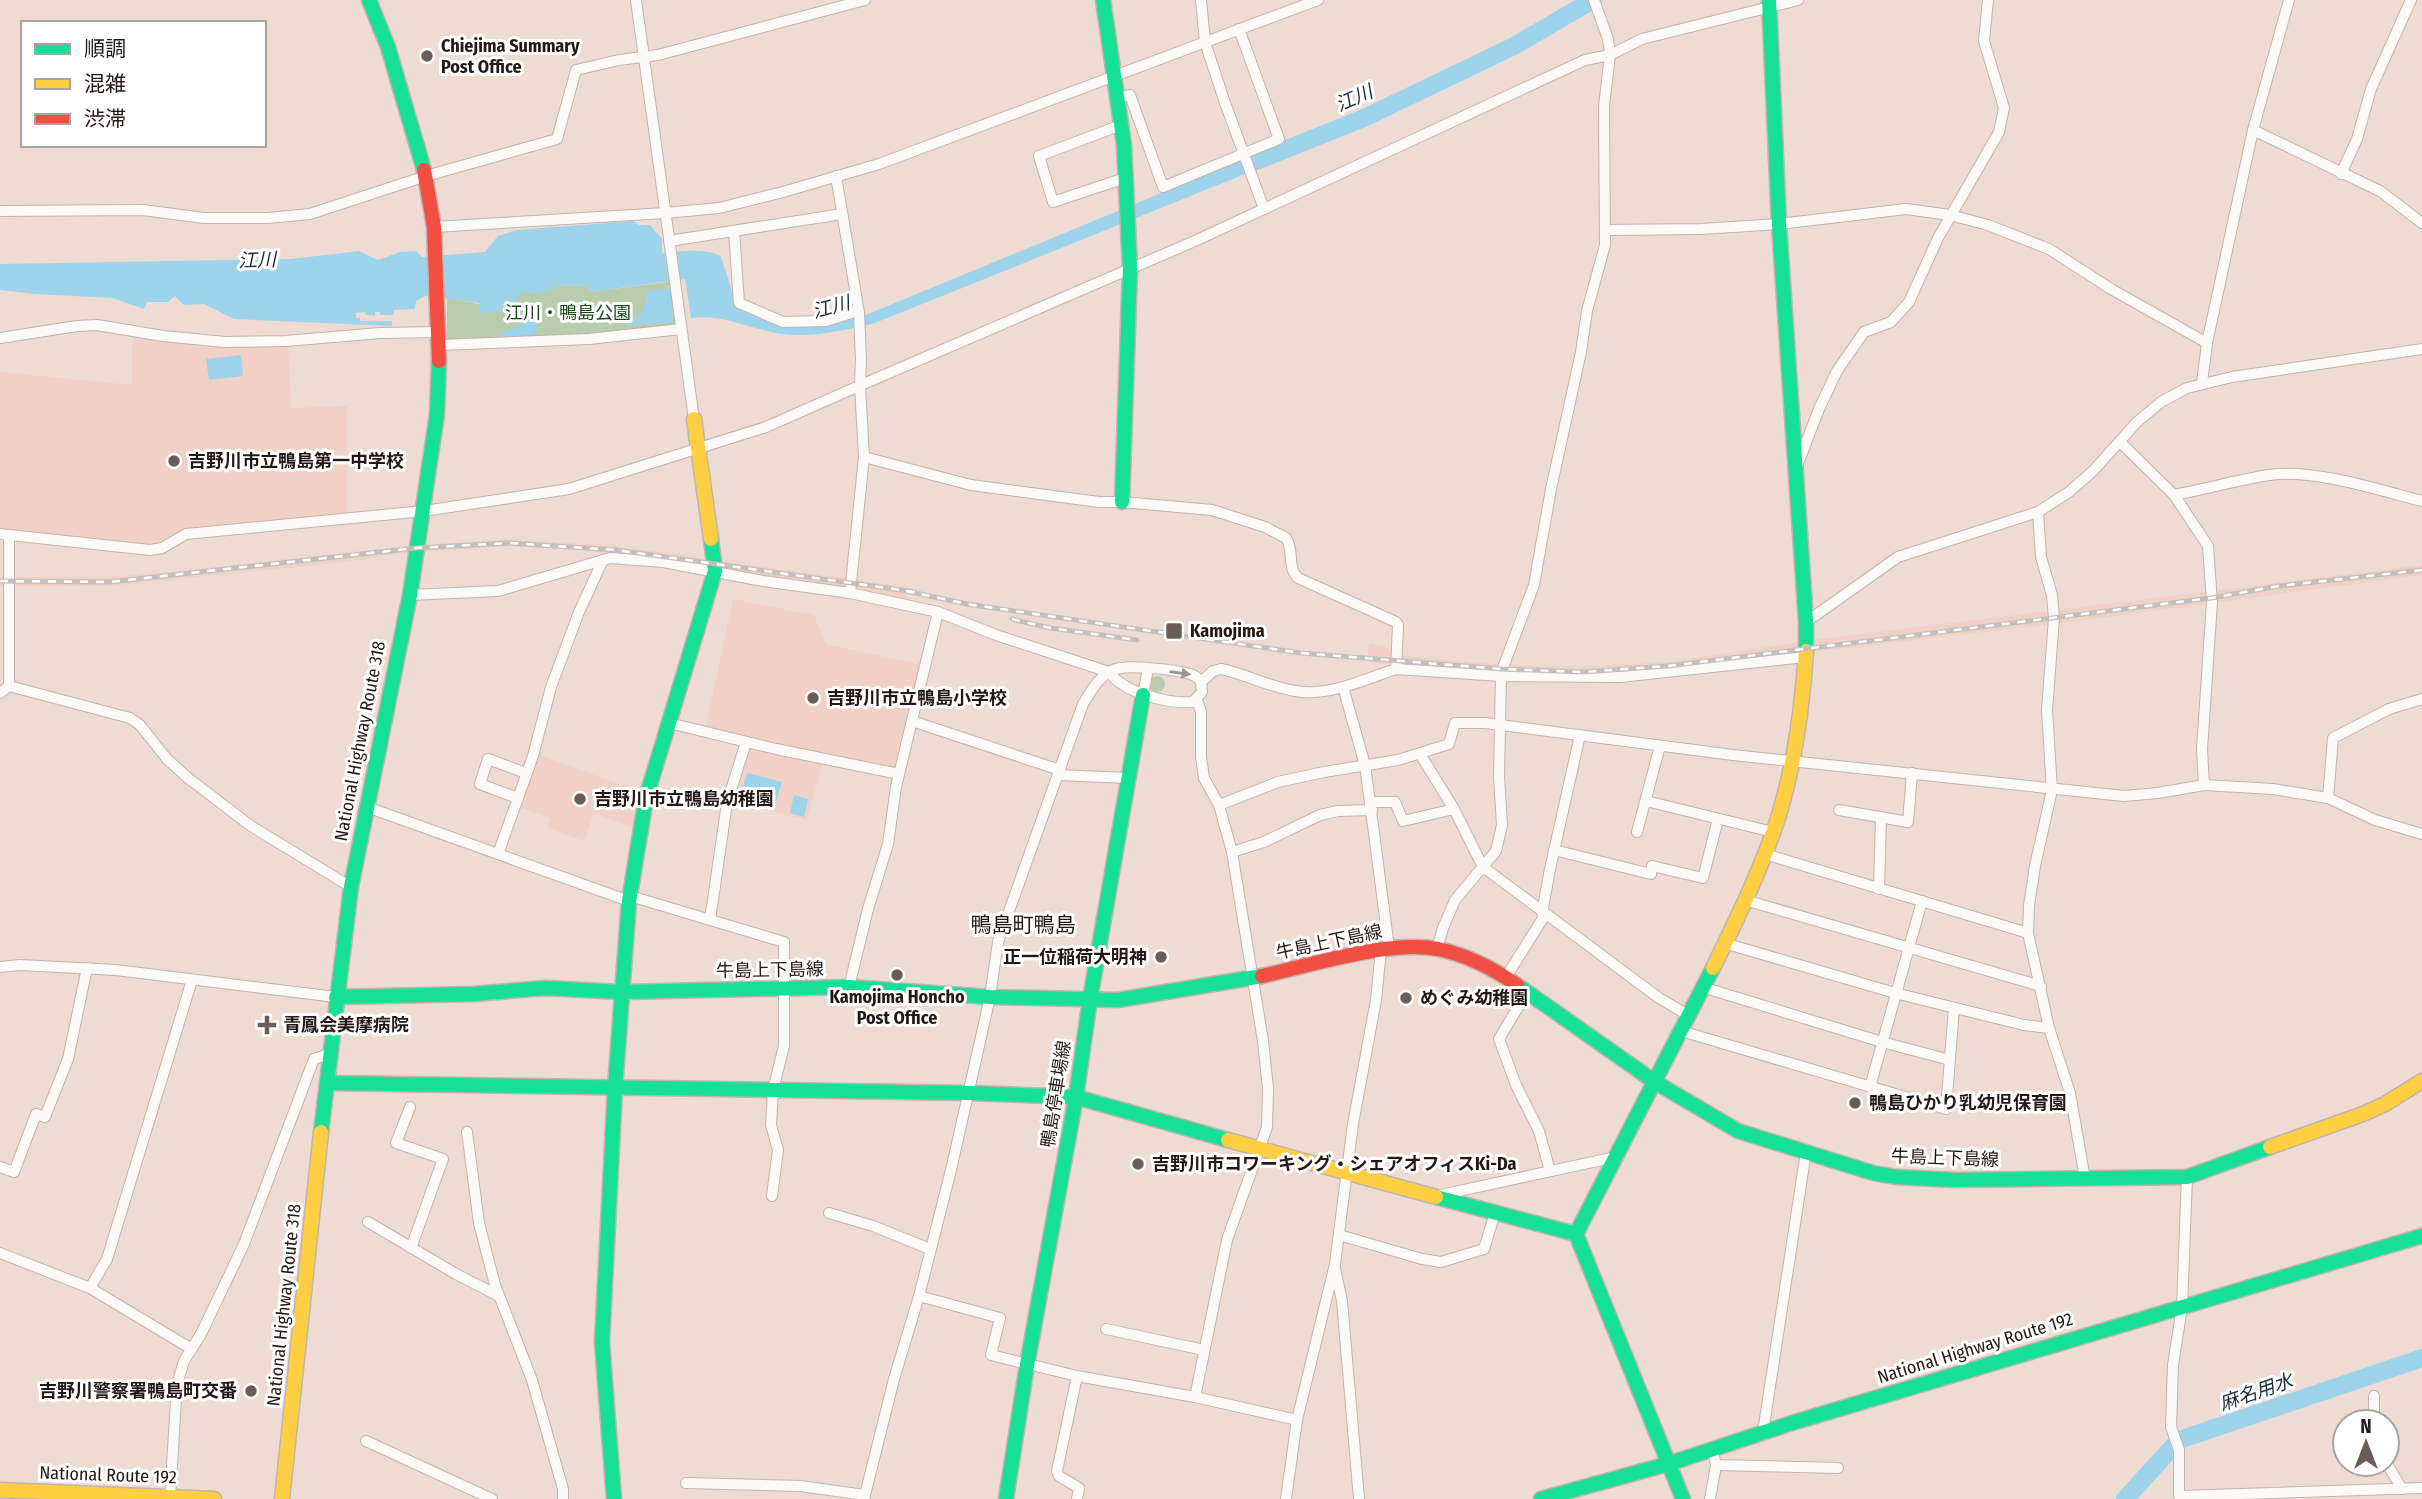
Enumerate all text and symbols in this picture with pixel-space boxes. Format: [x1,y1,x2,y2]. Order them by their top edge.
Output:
legend [21,21,266,147]
place label: Chiejima Summary Post Office [441,35,580,78]
text: 順調 [84,36,126,62]
marker: Chiejima Summary Post Office [419,48,435,64]
text: 混雑 [84,71,126,97]
water label: 江川 [1332,79,1378,116]
text: 渋滞 [84,106,126,132]
water label: 江川 [238,248,278,272]
water label: 江川 [810,290,854,323]
park label: 江川・鴨島公園 [505,302,631,324]
place label: 吉野川市立鴨島第一中学校 [188,450,404,472]
marker: 吉野川市立鴨島第一中学校 [166,453,182,469]
place label: Kamojima [1190,620,1265,642]
marker: Kamojima [1164,621,1184,641]
street label: National Highway Route 318 [330,639,390,843]
one-way arrow [1170,668,1192,679]
place label: 吉野川市立鴨島小学校 [827,687,1007,709]
marker: 吉野川市立鴨島小学校 [805,690,821,706]
place label: 吉野川市立鴨島幼稚園 [594,788,774,810]
marker: 吉野川市立鴨島幼稚園 [572,791,588,807]
district label: 鴨島町鴨島 [971,912,1076,938]
street label: 牛島上下島線 [1274,920,1384,964]
place label: 正一位稲荷大明神 [1003,946,1147,968]
marker: 正一位稲荷大明神 [1153,949,1169,965]
street label: 牛島上下島線 [716,958,824,982]
marker: Kamojima Honcho Post Office [889,967,905,983]
place label: Kamojima Honcho Post Office [829,986,965,1029]
place label: めぐみ幼稚園 [1420,987,1529,1009]
marker: めぐみ幼稚園 [1398,990,1414,1006]
place label: 青鳳会美摩病院 [283,1014,409,1036]
marker: 青鳳会美摩病院 [257,1015,277,1035]
street label: 鴨島停車場線 [1037,1039,1075,1149]
place label: 鴨島ひかり乳幼児保育園 [1869,1092,2067,1114]
marker: 鴨島ひかり乳幼児保育園 [1847,1095,1863,1111]
street label: 牛島上下島線 [1891,1145,1999,1171]
place label: 吉野川市コワーキング・シェアオフィスKi-Da [1152,1153,1516,1175]
marker: 吉野川市コワーキング・シェアオフィスKi-Da [1130,1156,1146,1172]
street label: National Highway Route 318 [262,1203,306,1407]
street label: National Highway Route 192 [1875,1308,2075,1388]
water label: 麻名用水 [2216,1368,2298,1415]
place label: 吉野川警察署鴨島町交番 [39,1380,237,1402]
marker: 吉野川警察署鴨島町交番 [243,1383,259,1399]
north arrow [2331,1408,2401,1478]
text: N [2360,1415,2372,1438]
street label: National Route 192 [39,1462,177,1488]

